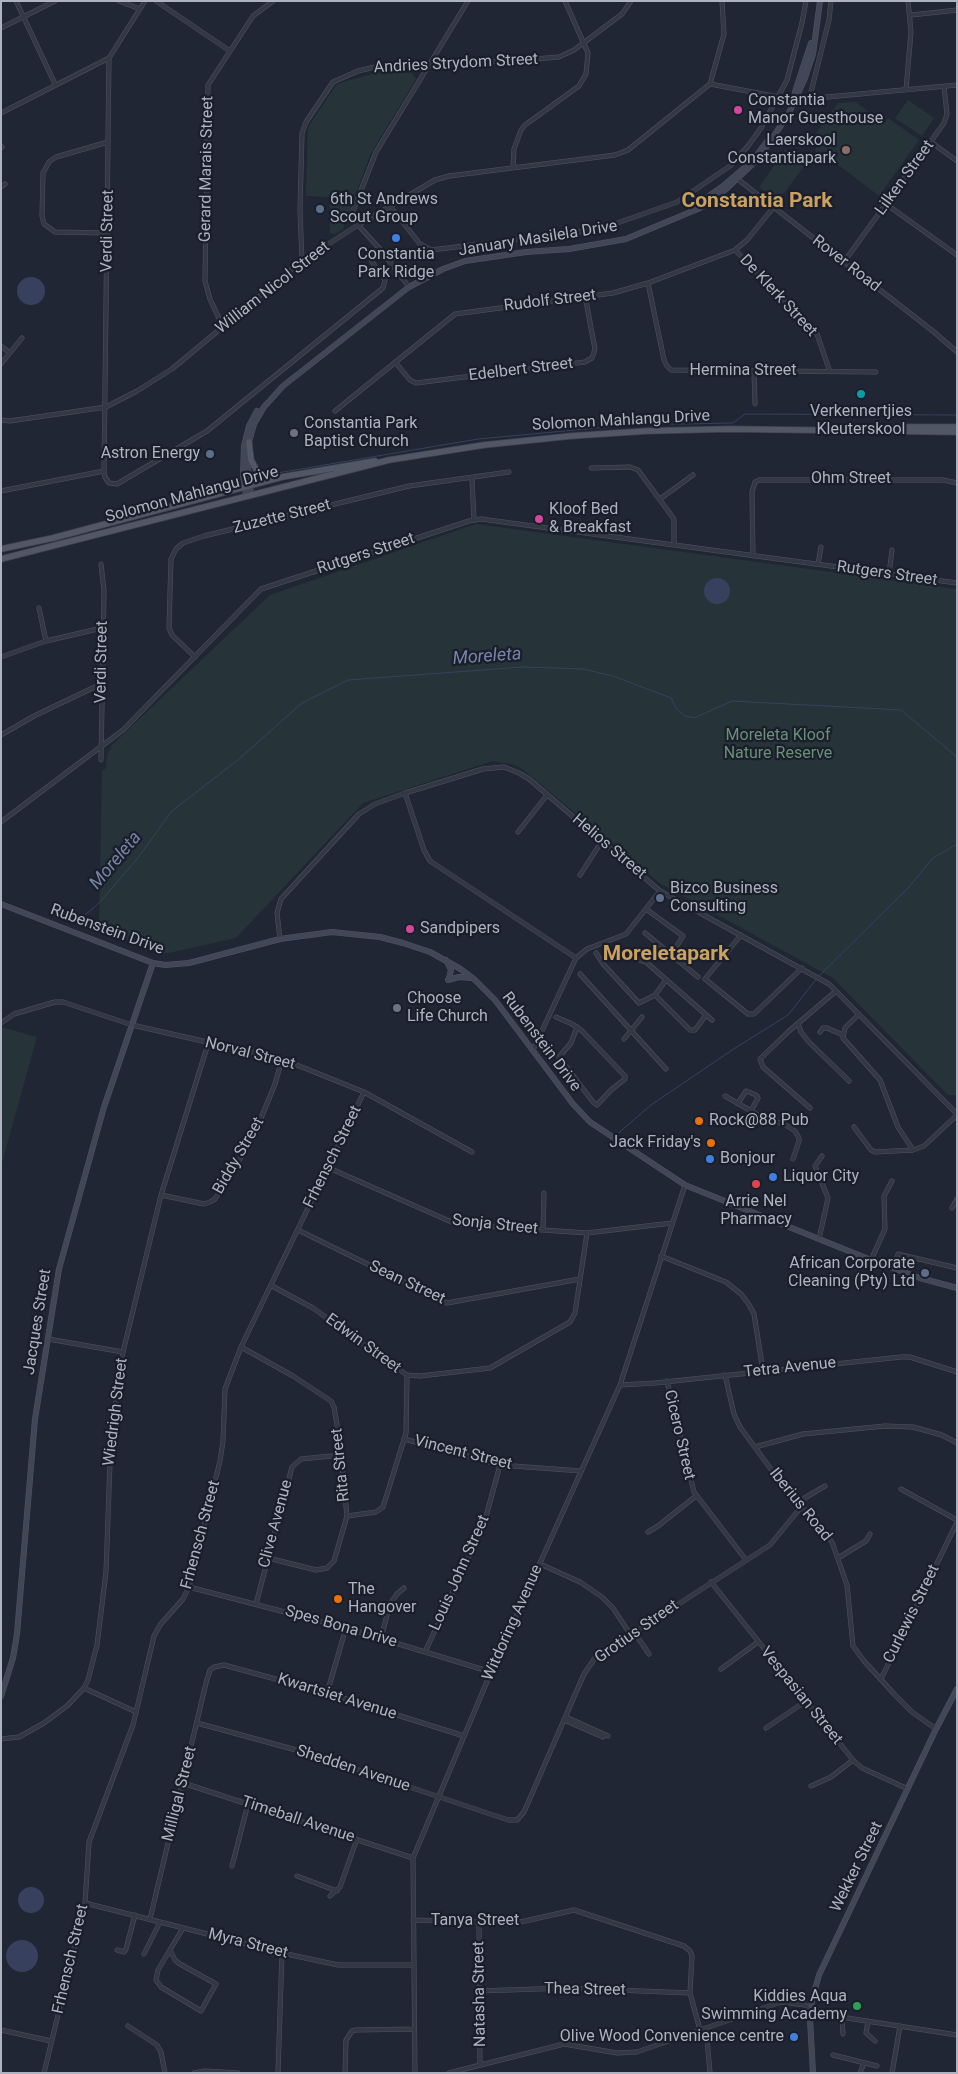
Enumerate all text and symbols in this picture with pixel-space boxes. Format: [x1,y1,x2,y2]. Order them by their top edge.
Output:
street label: Andries Strydom Street [373,50,539,78]
place label: Constantia Manor Guesthouse [748,91,883,129]
street label: Gerard Marais Street [196,96,218,242]
marker: Constantia Manor Guesthouse [732,104,744,116]
place label: Laerskool Constantiapark [728,131,836,169]
street label: Lilken Street [871,137,939,219]
marker: Laerskool Constantiapark [840,144,852,156]
street label: Verdi Street [98,189,118,273]
district label: Constantia Park [682,189,832,215]
place label: 6th St Andrews Scout Group [330,190,438,228]
marker: 6th St Andrews Scout Group [314,203,326,215]
street label: January Masilela Drive [457,217,619,261]
street label: Rover Road [808,231,884,297]
marker: Constantia Park Ridge [390,232,402,244]
street label: William Nicol Street [212,238,334,338]
place label: Constantia Park Ridge [357,245,435,283]
street label: De Klerk Street [735,251,821,341]
street label: Rudolf Street [503,286,597,316]
street label: Edelbert Street [468,354,574,386]
street label: Hermina Street [690,361,796,381]
marker: Verkennertjies Kleuterskool [855,388,867,400]
place label: Verkennertjies Kleuterskool [810,402,912,440]
street label: Solomon Mahlangu Drive [532,407,710,435]
place label: Constantia Park Baptist Church [304,414,417,452]
marker: Constantia Park Baptist Church [288,427,300,439]
place label: Astron Energy [101,444,200,464]
marker: Astron Energy [204,448,216,460]
street label: Solomon Mahlangu Drive [103,463,281,527]
street label: Ohm Street [811,469,891,489]
street label: Zuzette Street [231,496,333,538]
place label: Kloof Bed & Breakfast [549,500,631,538]
marker: Kloof Bed & Breakfast [533,513,545,525]
street label: Rutgers Street [315,529,417,579]
street label: Rutgers Street [836,557,938,591]
street label: Verdi Street [92,620,112,704]
water label: Moreleta [452,644,522,670]
park label: Moreleta Kloof Nature Reserve [724,726,832,764]
street label: Helios Street [568,810,650,884]
water label: Moreleta [86,828,146,894]
place label: Bizco Business Consulting [670,879,778,917]
marker: Bizco Business Consulting [654,892,666,904]
street label: Rubenstein Drive [48,901,166,959]
place label: Sandpipers [420,919,500,939]
marker: Sandpipers [404,923,416,935]
district label: Moreletapark [603,942,729,968]
street label: Rubenstein Drive [497,988,585,1096]
place label: Choose Life Church [407,989,488,1027]
marker: Choose Life Church [391,1002,403,1014]
street label: Norval Street [203,1033,297,1075]
street label: Frhensch Street [300,1103,366,1211]
place label: Rock@88 Pub [709,1111,809,1131]
street label: Biddy Street [209,1114,269,1198]
marker: Rock@88 Pub [693,1115,705,1127]
place label: Jack Friday's [609,1133,701,1153]
marker: Jack Friday's [705,1137,717,1149]
place label: Bonjour [720,1149,775,1169]
marker: Bonjour [704,1153,716,1165]
place label: Liquor City [783,1167,859,1187]
marker: Liquor City [767,1171,779,1183]
marker: Arrie Nel Pharmacy [750,1178,762,1190]
place label: Arrie Nel Pharmacy [720,1192,792,1230]
street label: Sonja Street [451,1211,539,1239]
place label: African Corporate Cleaning (Pty) Ltd [788,1254,915,1292]
street label: Sean Street [366,1257,448,1309]
marker: African Corporate Cleaning (Pty) Ltd [919,1267,931,1279]
street label: Jacques Street [20,1268,56,1376]
street label: Edwin Street [321,1310,405,1378]
street label: Tetra Avenue [743,1354,837,1382]
street label: Wiedrigh Street [100,1357,132,1467]
street label: Cicero Street [659,1388,699,1482]
street label: Rita Street [328,1427,354,1503]
street label: Vincent Street [412,1432,514,1474]
street label: Iberius Road [765,1464,835,1546]
street label: Clive Avenue [255,1478,297,1570]
street label: Frhensch Street [177,1479,225,1591]
street label: Louis John Street [426,1512,494,1634]
street label: Witdoring Avenue [479,1562,547,1684]
street label: Curlewis Street [880,1562,944,1666]
place label: The Hangover [348,1580,416,1618]
marker: The Hangover [332,1593,344,1605]
street label: Grotius Street [591,1596,683,1668]
street label: Spes Bona Drive [283,1602,399,1652]
street label: Vespasian Street [756,1643,846,1749]
street label: Kwartsiet Avenue [275,1670,399,1724]
street label: Shedden Avenue [294,1742,412,1796]
street label: Milligal Street [159,1744,201,1844]
street label: Timeball Avenue [239,1793,357,1847]
street label: Wekker Street [827,1818,887,1916]
street label: Frhensch Street [49,1902,93,2016]
street label: Tanya Street [431,1911,519,1931]
street label: Myra Street [206,1925,290,1963]
street label: Natasha Street [469,1941,491,2047]
street label: Thea Street [544,1980,626,2000]
place label: Kiddies Aqua Swimming Academy [701,1987,847,2025]
marker: Kiddies Aqua Swimming Academy [851,2000,863,2012]
place label: Olive Wood Convenience centre [560,2027,784,2047]
marker: Olive Wood Convenience centre [788,2031,800,2043]

